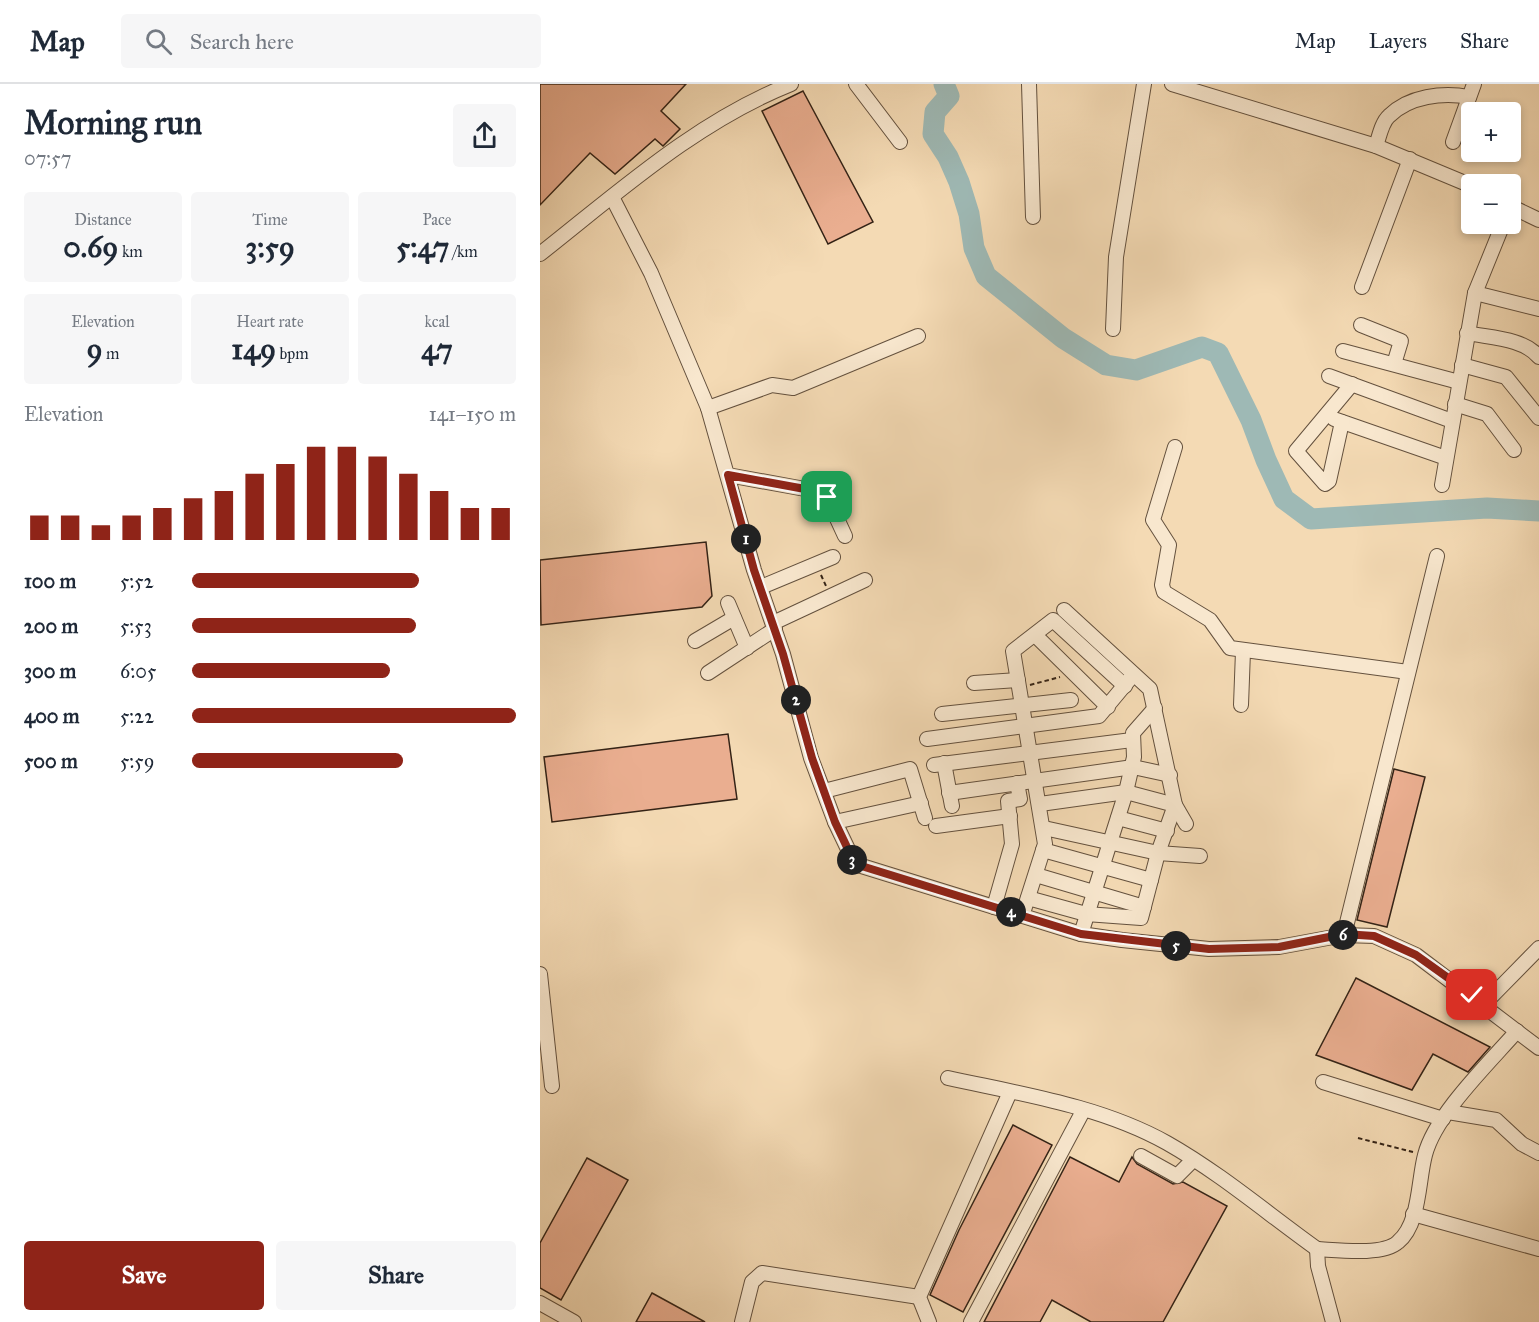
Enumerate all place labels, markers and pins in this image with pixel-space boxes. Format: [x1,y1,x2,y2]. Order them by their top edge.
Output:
pin [801,471,852,522]
pin: 1 [731,524,761,554]
pin: 2 [781,685,811,715]
pin: 3 [837,845,867,875]
pin: 4 [996,897,1026,927]
pin: 6 [1328,920,1358,950]
pin: 5 [1161,931,1191,961]
pin [1446,969,1497,1020]

